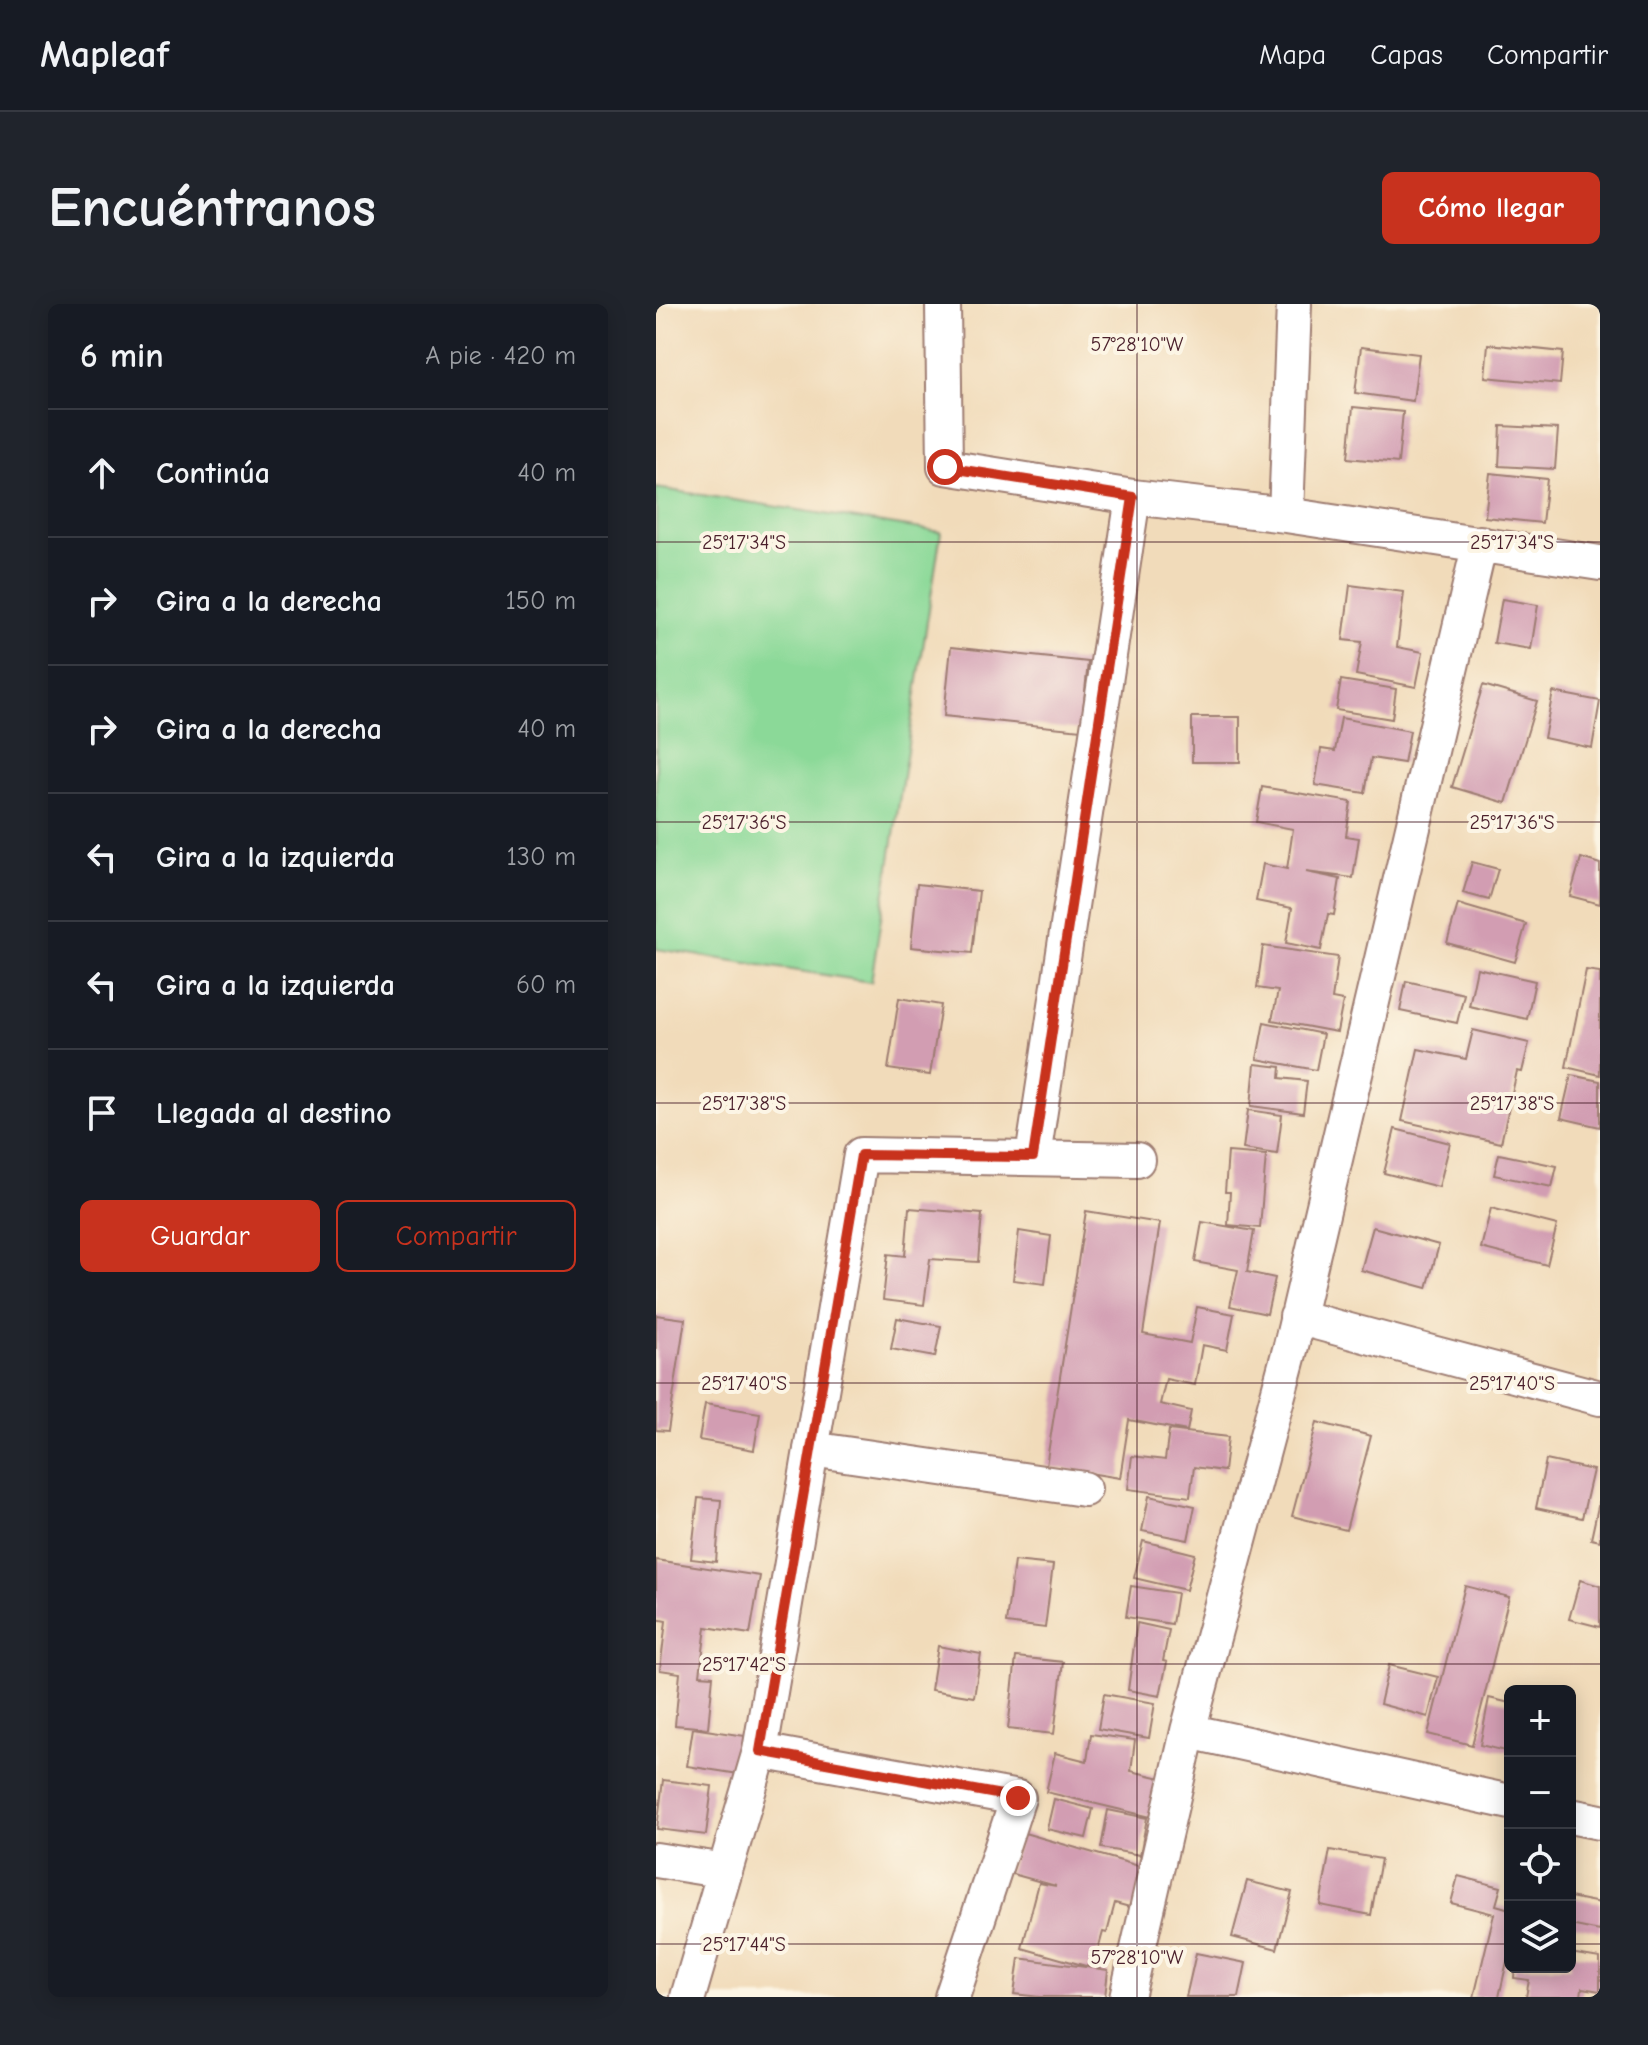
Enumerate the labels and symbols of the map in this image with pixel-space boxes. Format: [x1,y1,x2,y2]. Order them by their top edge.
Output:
text: 57°28'10"W [1091,333,1184,356]
route start [927,449,963,485]
text: 25°17'34"S [702,531,786,554]
text: 25°17'34"S [1470,531,1554,554]
text: 25°17'36"S [701,811,787,834]
text: 25°17'36"S [1469,811,1555,834]
text: 25°17'38"S [702,1092,786,1115]
text: 25°17'38"S [1470,1092,1554,1115]
text: 25°17'40"S [701,1372,787,1395]
text: 25°17'40"S [1469,1372,1555,1395]
text: 25°17'42"S [702,1653,786,1676]
route end [1000,1780,1036,1816]
text: 25°17'44"S [702,1933,786,1956]
text: 57°28'10"W [1091,1946,1184,1969]

